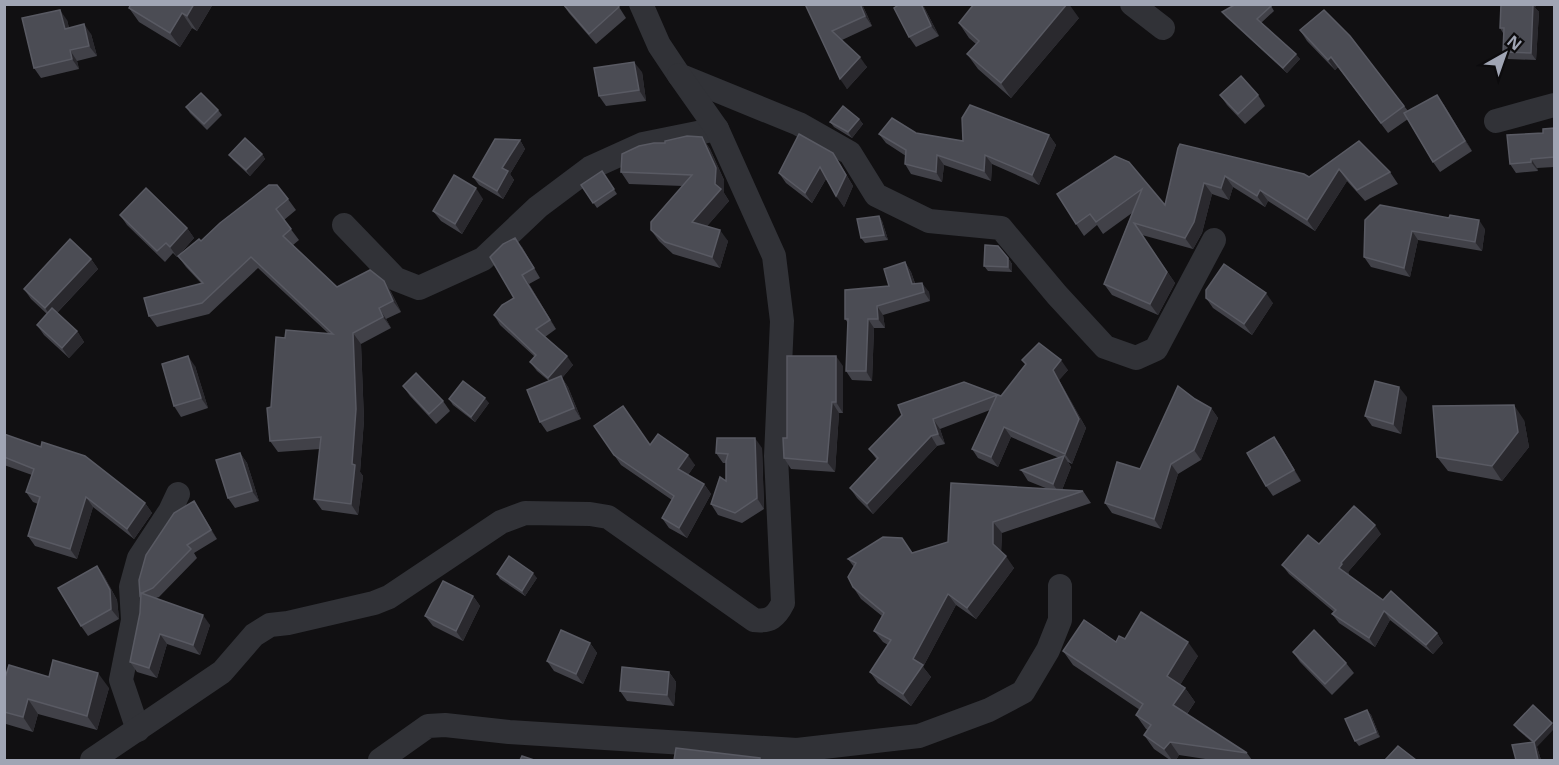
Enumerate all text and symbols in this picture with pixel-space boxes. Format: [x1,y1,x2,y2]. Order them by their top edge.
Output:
north arrow [1475,24,1535,84]
text: N [1503,30,1527,55]

